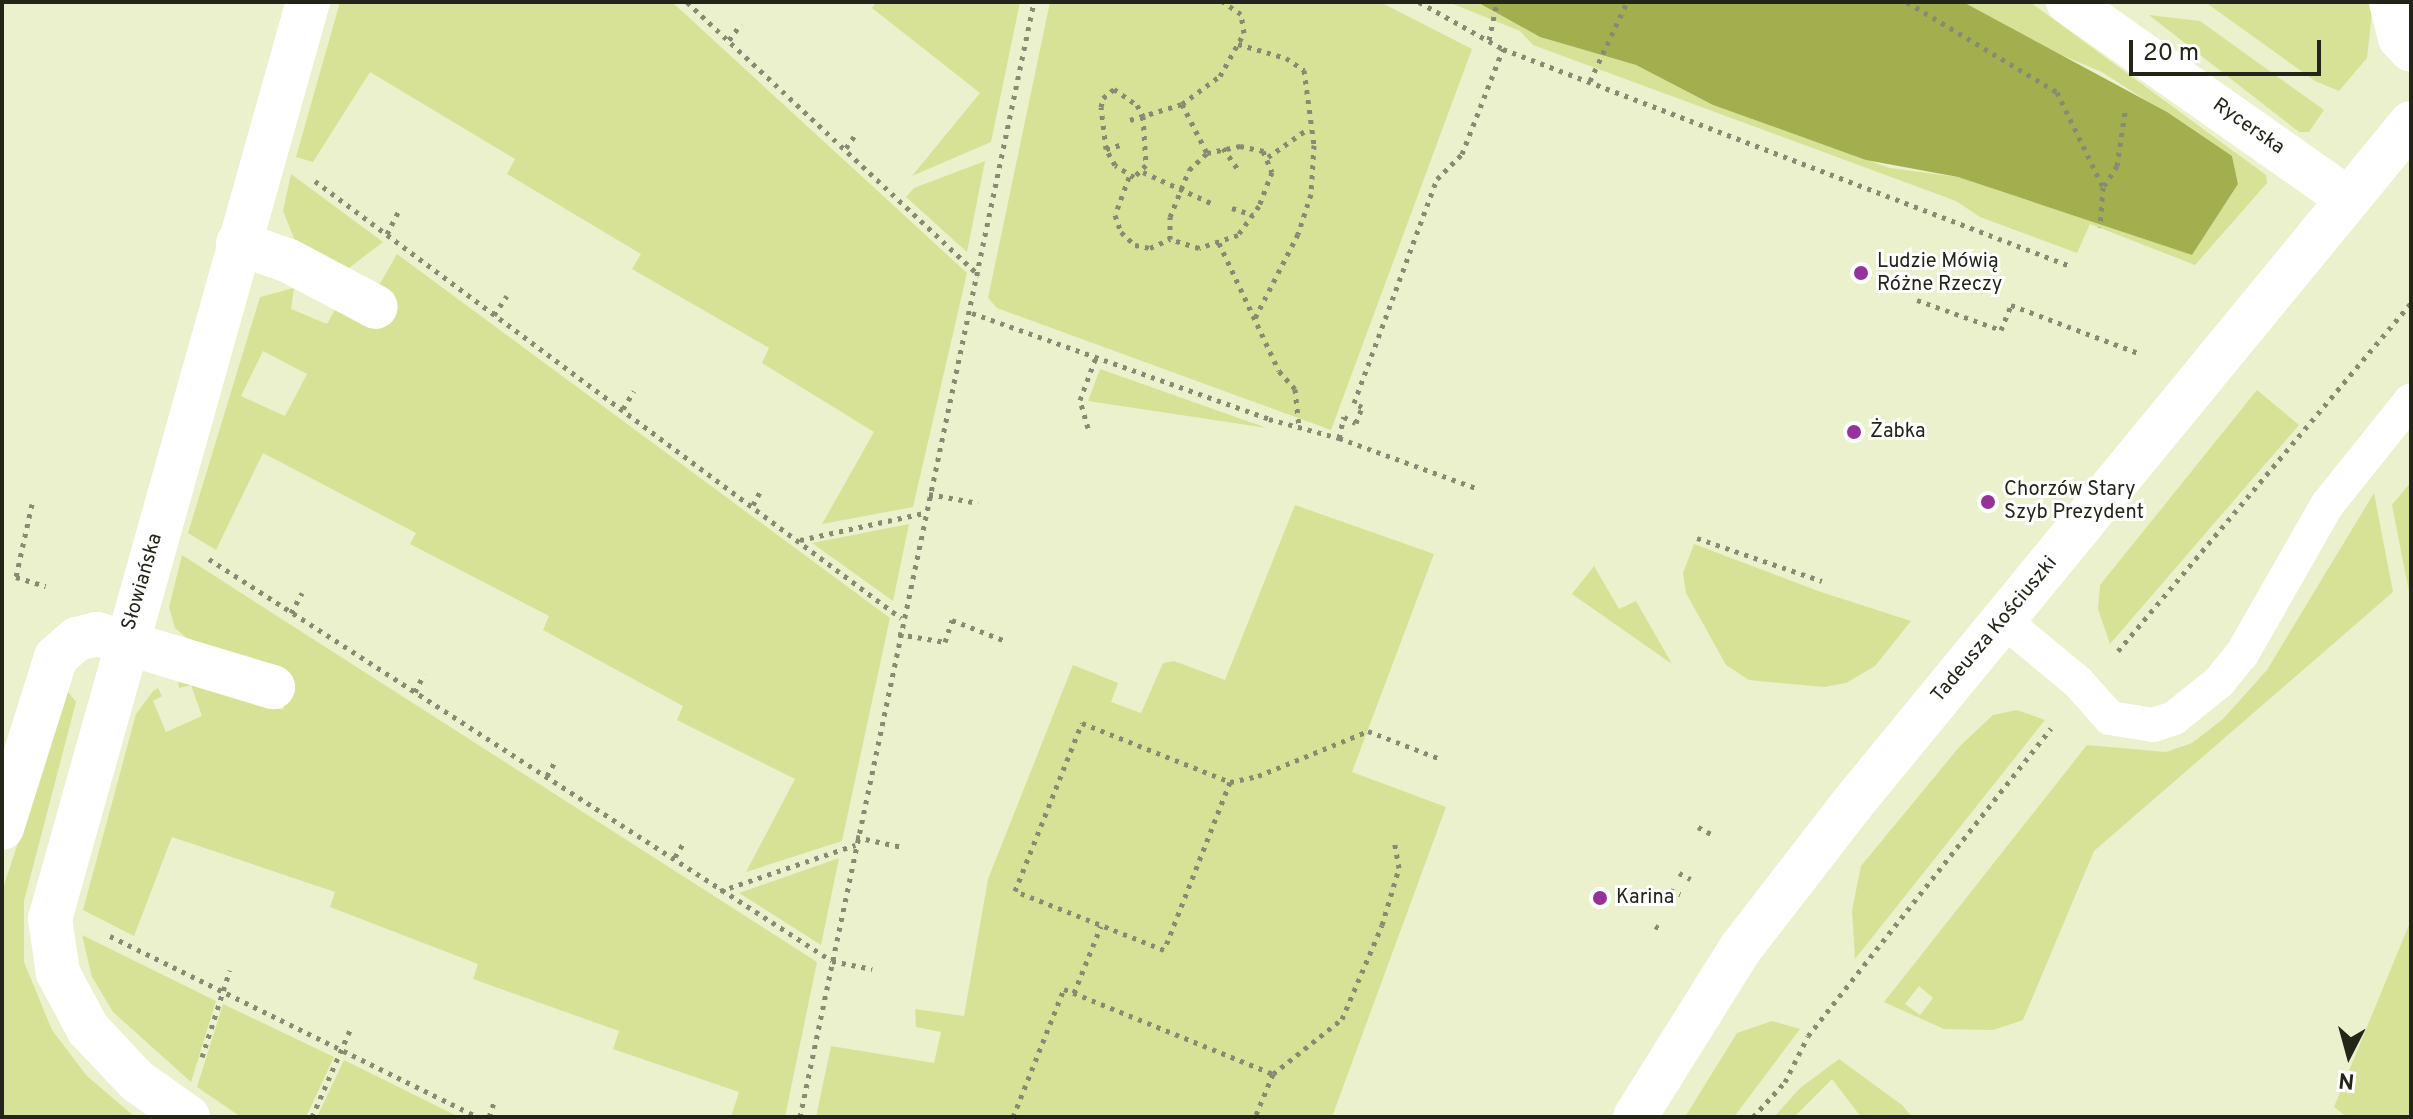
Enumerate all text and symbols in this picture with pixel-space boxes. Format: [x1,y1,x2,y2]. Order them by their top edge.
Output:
scale bar [2133,24,2325,74]
text: 20 m [2143,39,2199,69]
street label: Rycerska [2207,94,2289,160]
place label: Ludzie Mówią Różne Rzeczy [1877,250,2002,297]
marker: Ludzie Mówią Różne Rzeczy [1852,264,1870,282]
place label: Żabka [1870,420,1925,444]
marker: Żabka [1845,423,1863,441]
place label: Chorzów Stary Szyb Prezydent [2004,478,2144,525]
marker: Chorzów Stary Szyb Prezydent [1979,493,1997,511]
street label: Słowiańska [118,531,168,633]
street label: Tadeusza Kościuszki [1927,552,2063,708]
place label: Karina [1616,886,1674,910]
marker: Karina [1591,889,1609,907]
north arrow [2309,1015,2389,1095]
text: N [2337,1065,2356,1094]

